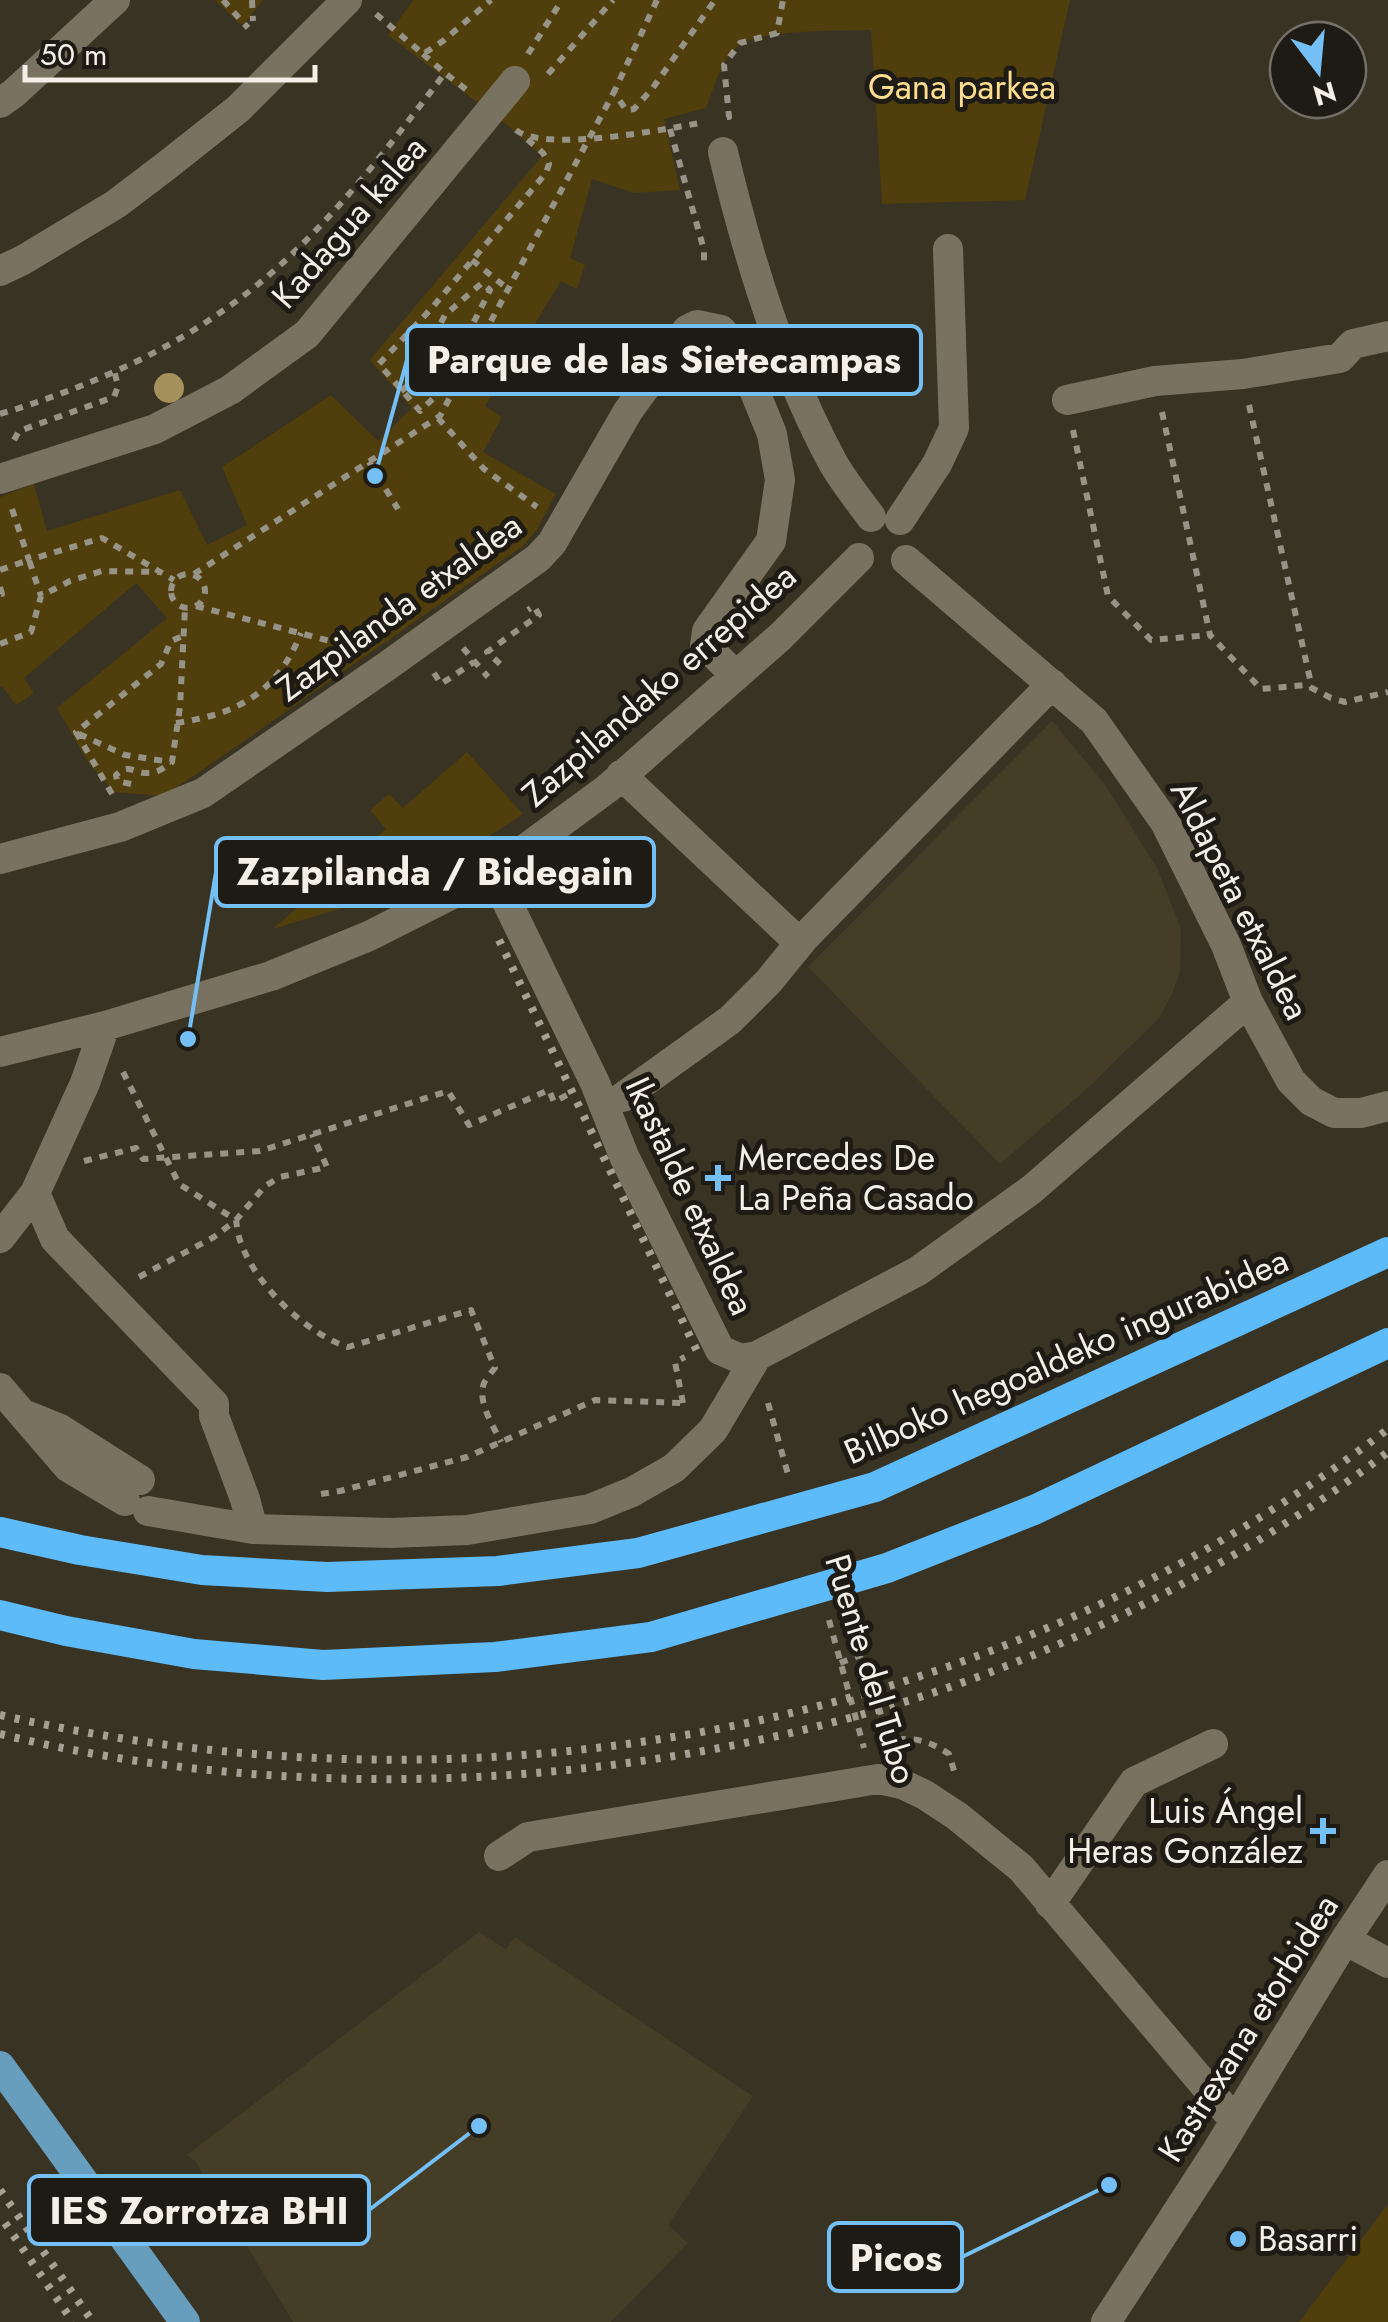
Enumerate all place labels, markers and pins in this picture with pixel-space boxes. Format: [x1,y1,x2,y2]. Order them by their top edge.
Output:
callout: Parque de las Sietecampas [407,326,921,394]
callout: Zazpilanda / Bidegain [216,838,654,906]
place label: Mercedes De La Peña Casado [738,1133,974,1223]
marker: Mercedes De La Peña Casado [707,1167,729,1189]
place label: Luis Ángel Heras González [1067,1786,1303,1876]
marker: Luis Ángel Heras González [1312,1820,1334,1842]
callout: IES Zorrotza BHI [29,2176,369,2244]
place label: Basarri [1258,2214,1358,2264]
callout: Picos [829,2223,962,2291]
marker: Basarri [1227,2228,1249,2250]

